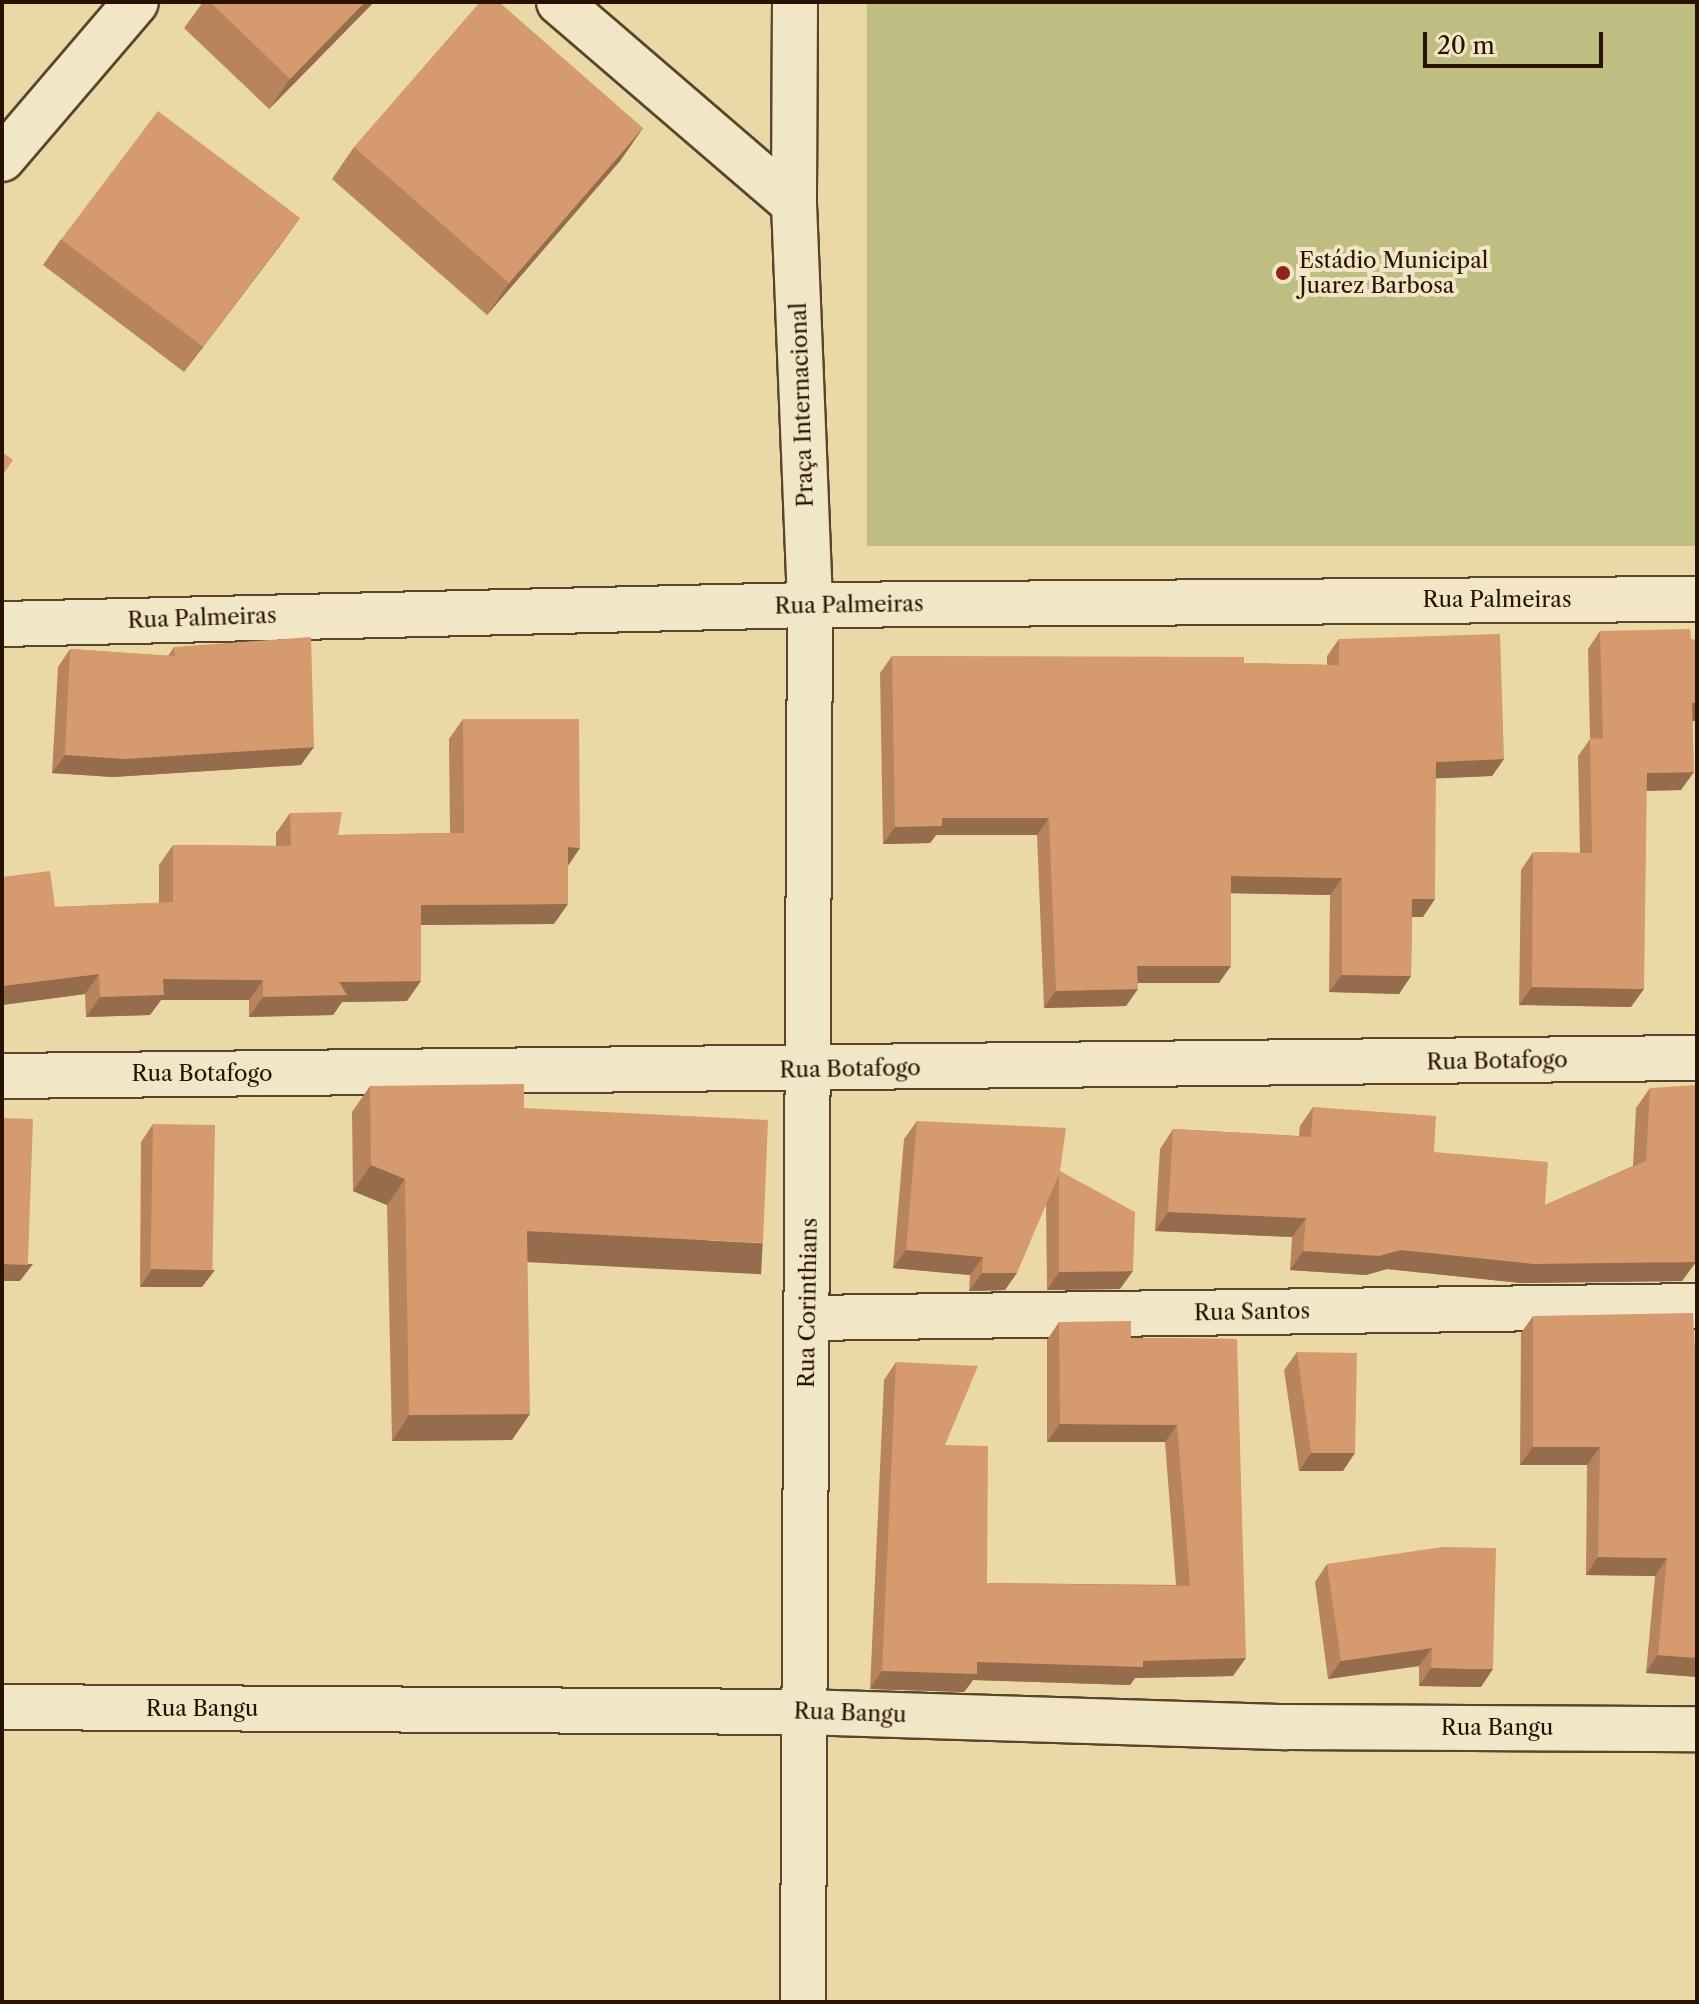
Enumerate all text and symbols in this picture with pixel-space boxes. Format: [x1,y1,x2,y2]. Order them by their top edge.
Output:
scale bar [1427,16,1607,66]
text: 20 m [1437,31,1495,60]
place label: Estádio Municipal Juarez Barbosa [1299,247,1488,298]
marker: Estádio Municipal Juarez Barbosa [1274,264,1292,282]
street label: Praça Internacional [785,302,819,508]
street label: Rua Palmeiras [1422,587,1572,613]
street label: Rua Palmeiras [774,590,924,620]
street label: Rua Palmeiras [127,602,277,634]
street label: Rua Botafogo [1426,1047,1568,1075]
street label: Rua Botafogo [779,1055,921,1083]
street label: Rua Botafogo [131,1061,273,1087]
street label: Rua Corinthians [793,1218,823,1388]
street label: Rua Santos [1194,1298,1310,1326]
street label: Rua Bangu [145,1696,259,1722]
street label: Rua Bangu [793,1698,907,1728]
street label: Rua Bangu [1440,1715,1554,1741]

